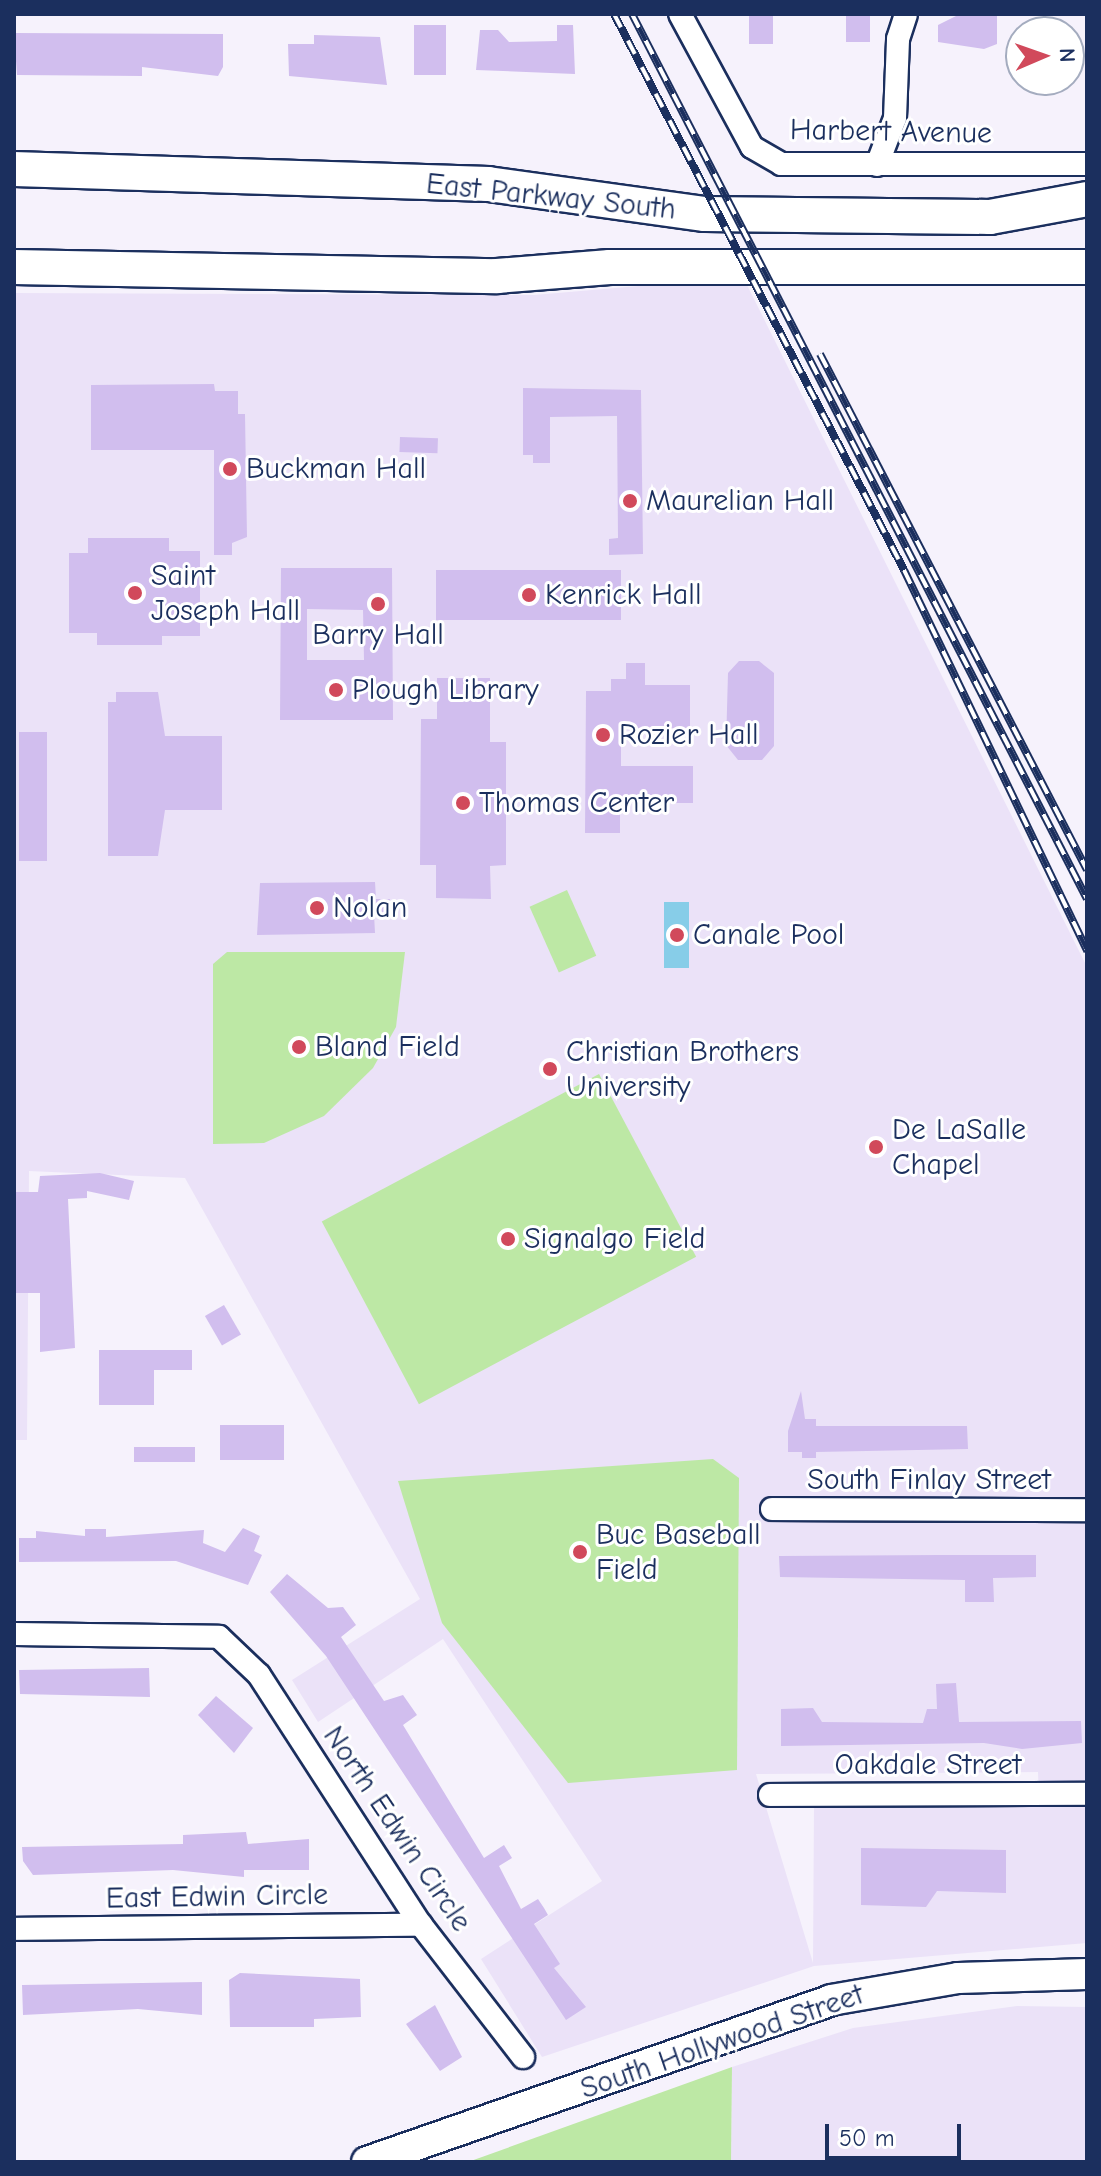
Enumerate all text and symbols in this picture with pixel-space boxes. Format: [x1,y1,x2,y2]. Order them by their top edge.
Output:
north arrow [1005,16,1085,96]
text: N [1054,48,1080,63]
street label: Harbert Avenue [790,112,992,152]
street label: East Parkway South [424,166,678,228]
place label: Buckman Hall [246,451,426,487]
marker: Buckman Hall [221,460,239,478]
place label: Maurelian Hall [646,483,834,519]
marker: Maurelian Hall [621,492,639,510]
place label: Saint Joseph Hall [151,558,300,628]
place label: Kenrick Hall [545,577,701,613]
marker: Saint Joseph Hall [126,584,144,602]
marker: Kenrick Hall [520,586,538,604]
marker: Barry Hall [369,595,387,613]
place label: Barry Hall [312,617,444,653]
place label: Plough Library [352,672,539,708]
marker: Plough Library [327,681,345,699]
place label: Rozier Hall [619,717,759,753]
marker: Rozier Hall [594,726,612,744]
place label: Thomas Center [479,785,674,821]
marker: Thomas Center [454,794,472,812]
place label: Nolan [333,890,407,926]
marker: Nolan [308,899,326,917]
place label: Canale Pool [693,917,844,953]
marker: Canale Pool [668,926,686,944]
place label: Bland Field [315,1029,460,1065]
place label: Christian Brothers University [566,1034,799,1104]
marker: Bland Field [290,1038,308,1056]
marker: Christian Brothers University [541,1060,559,1078]
place label: De LaSalle Chapel [892,1112,1026,1182]
marker: De LaSalle Chapel [867,1138,885,1156]
place label: Signalgo Field [524,1221,705,1257]
marker: Signalgo Field [499,1230,517,1248]
street label: South Finlay Street [807,1462,1051,1498]
place label: Buc Baseball Field [596,1517,761,1588]
marker: Buc Baseball Field [571,1543,589,1561]
street label: North Edwin Circle [315,1720,479,1938]
street label: Oakdale Street [835,1747,1021,1783]
street label: East Edwin Circle [106,1877,328,1917]
street label: South Hollywood Street [576,1977,868,2107]
scale bar [829,2108,965,2158]
text: 50 m [839,2124,895,2152]

